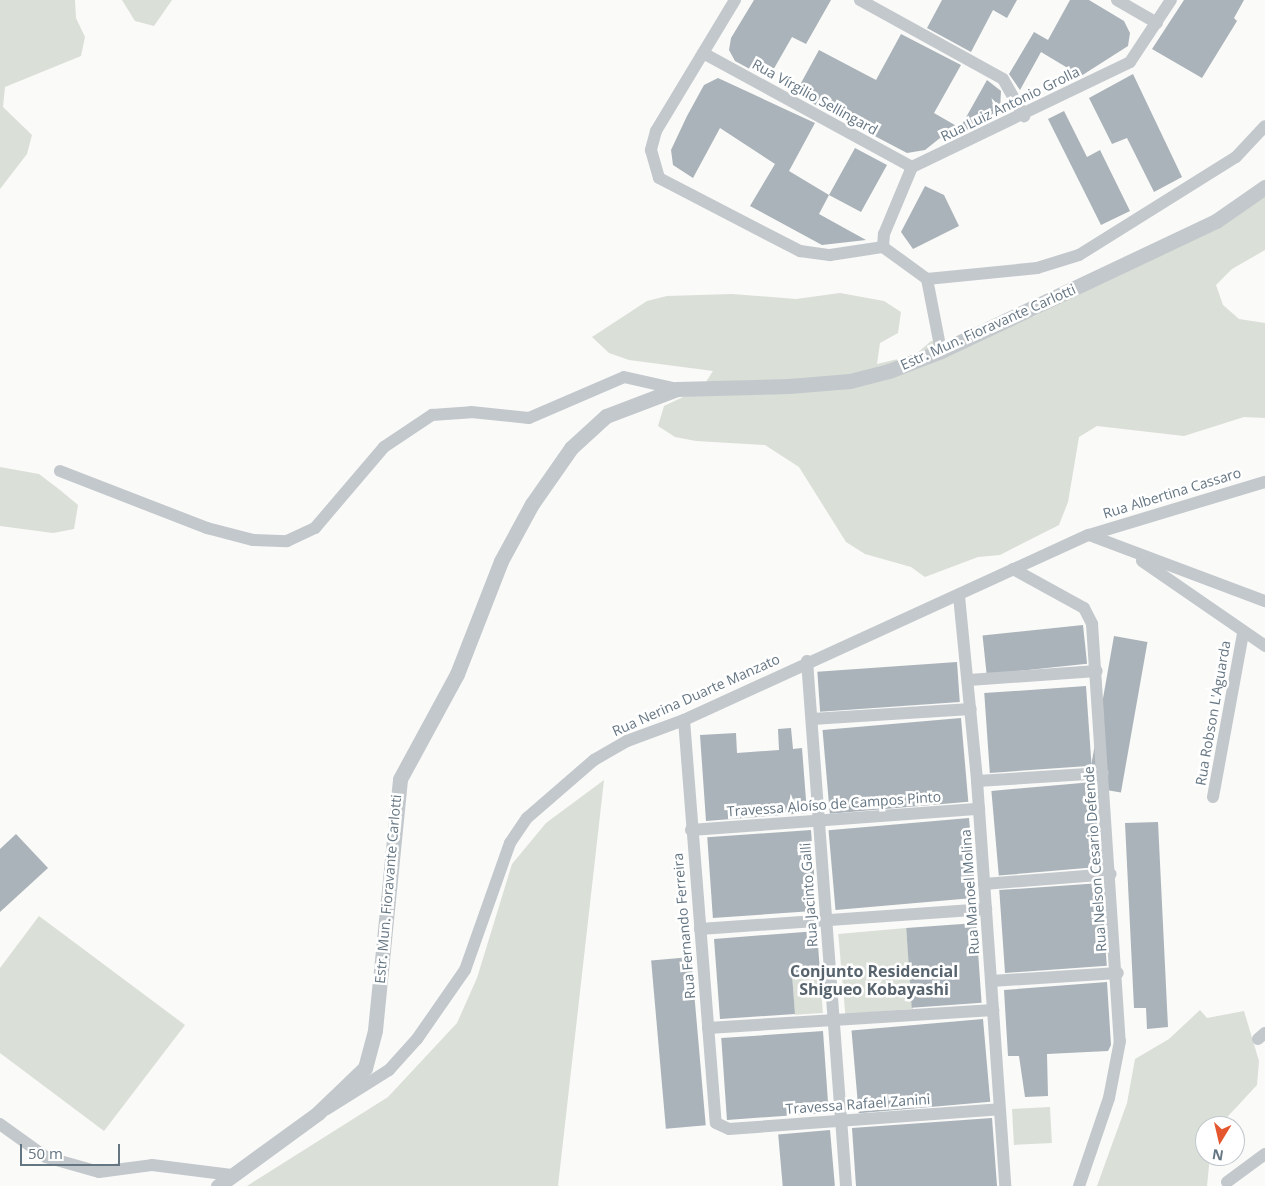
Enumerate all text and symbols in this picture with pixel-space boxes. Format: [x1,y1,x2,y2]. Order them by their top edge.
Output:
street label: Rua Vírgilio Sellingard [749,55,881,139]
street label: Rua Luiz Antonio Grolla [938,63,1082,145]
street label: Estr. Mun. Fioravante Carlotti [898,281,1078,373]
street label: Rua Albertina Cassaro [1101,464,1243,522]
street label: Rua Robson L'Aguarda [1192,639,1234,787]
street label: Rua Nerina Duarte Manzato [610,650,782,740]
street label: Rua Nelson Cesario Defende [1080,766,1110,952]
street label: Travessa Aloíso de Campos Pinto [726,788,942,820]
street label: Estr. Mun. Fioravante Carlotti [371,794,405,984]
street label: Rua Manoel Molina [957,829,983,955]
street label: Rua Jacinto Galli [797,842,821,948]
street label: Rua Fernando Ferreira [669,852,699,1000]
district label: Conjunto Residencial Shigueo Kobayashi [790,961,958,999]
street label: Travessa Rafael Zanini [785,1091,931,1117]
north arrow [1195,1116,1245,1166]
scale bar [22,1134,122,1166]
text: 50 m [28,1143,63,1163]
text: N [1211,1145,1225,1166]

